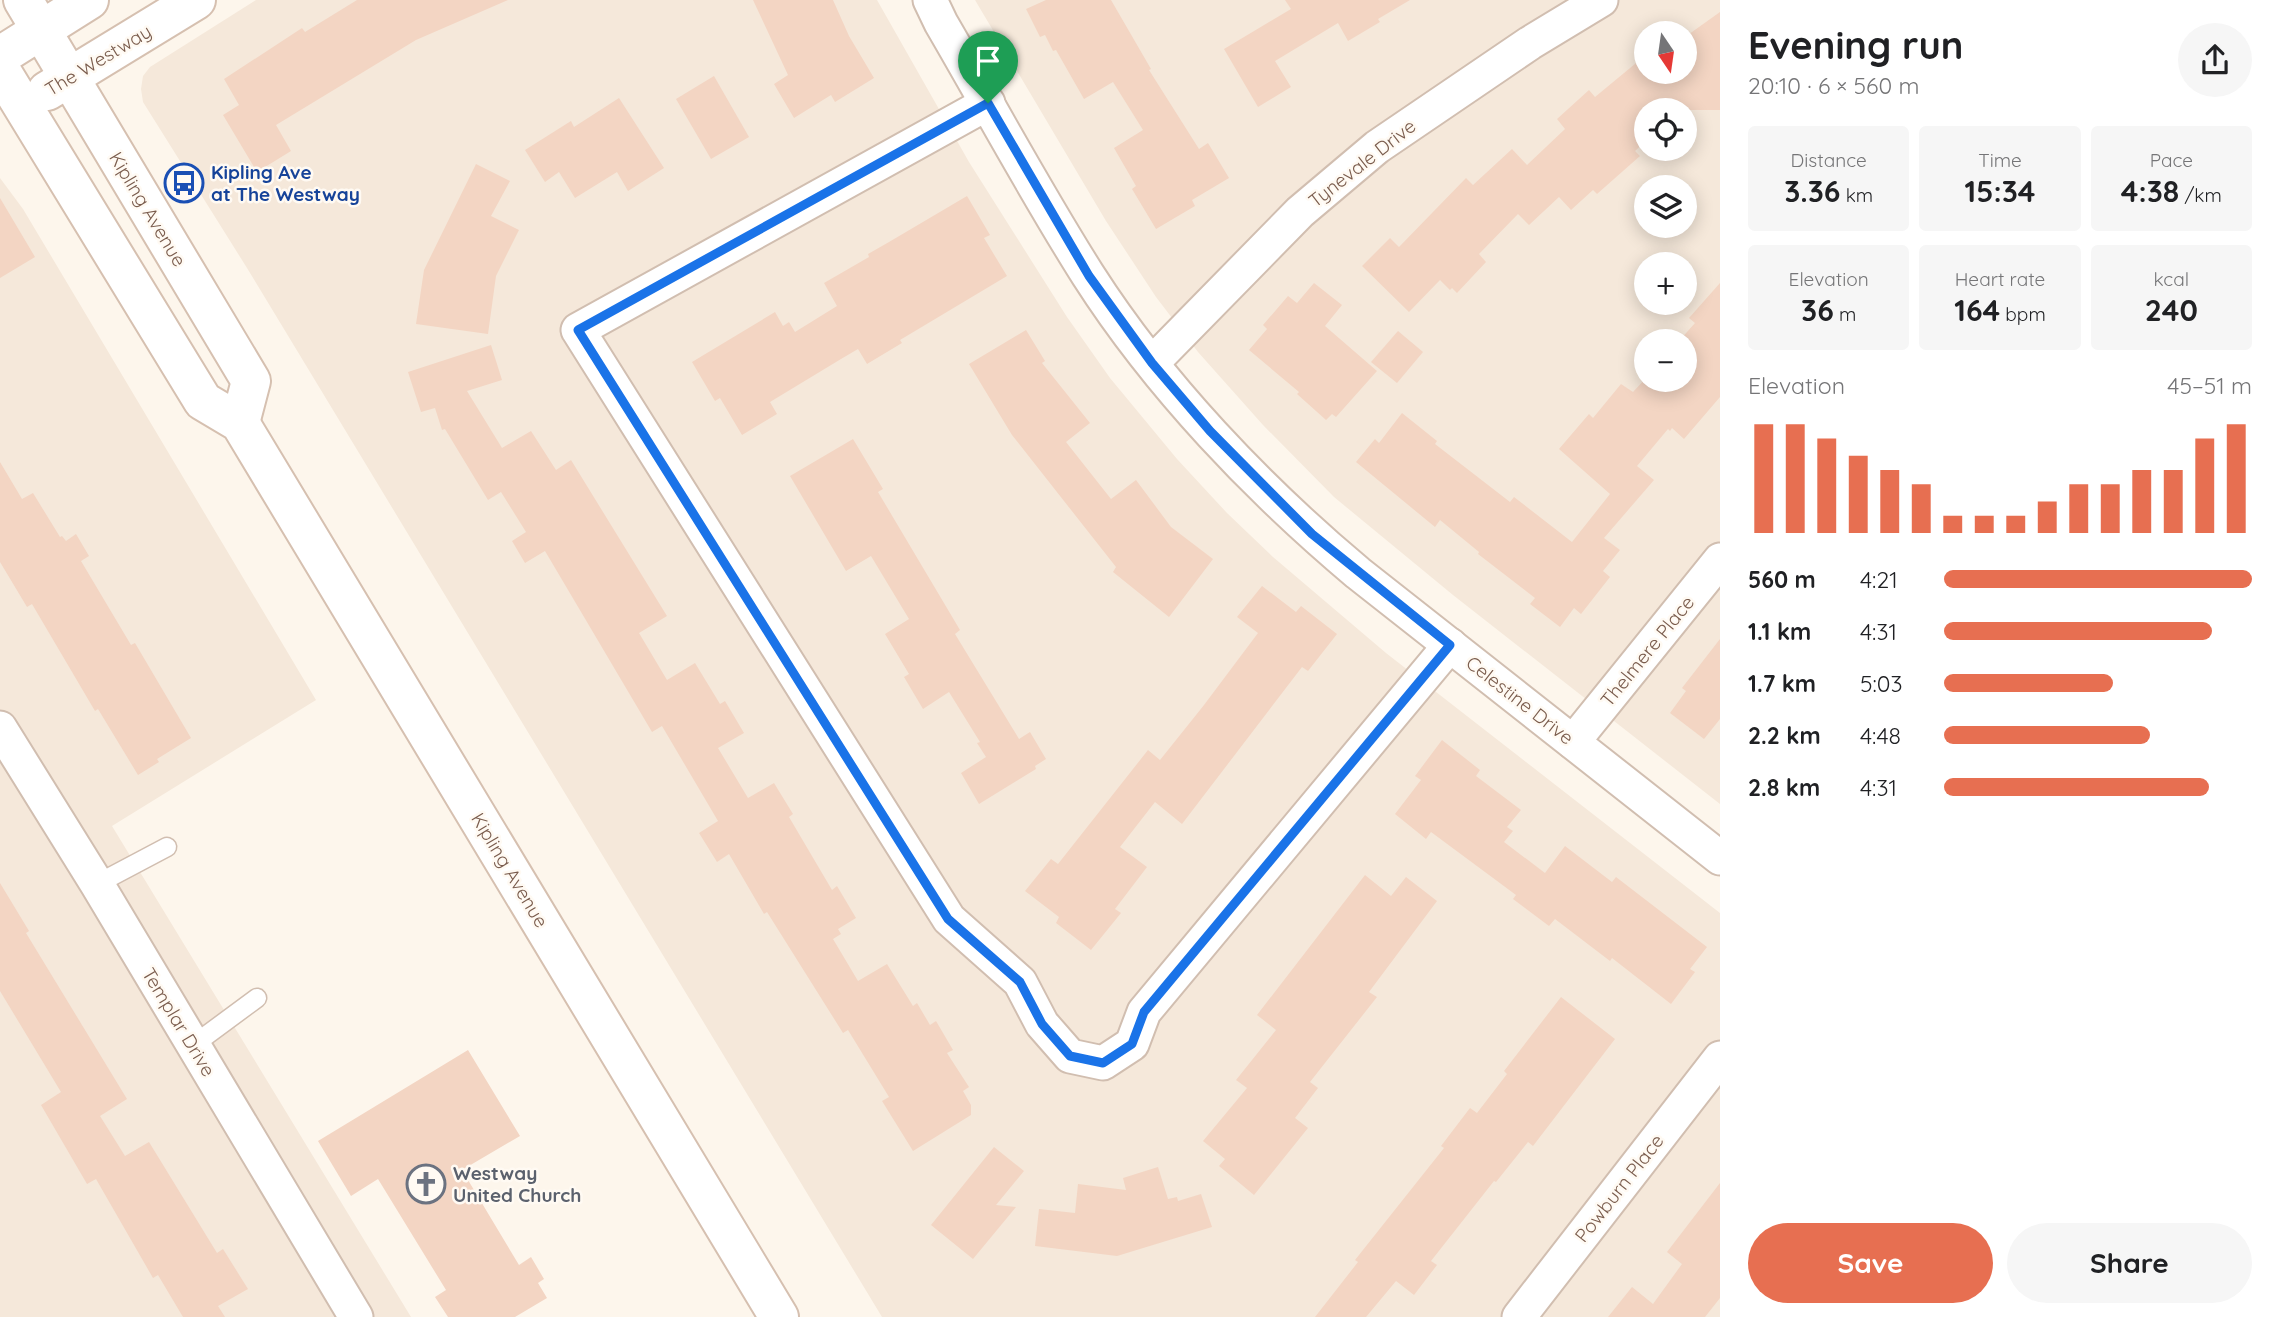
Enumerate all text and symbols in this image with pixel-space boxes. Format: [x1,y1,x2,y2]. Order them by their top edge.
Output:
street label: The Westway [40,19,156,101]
north arrow [1634,21,1698,84]
map controls [1634,21,1697,392]
text: Evening run [1748,21,1963,69]
button: share [2178,23,2252,97]
pin [958,31,1018,103]
icon: arrive [969,42,1007,80]
text: 20:10 · 6 × 560 m [1748,71,1919,100]
button: locate [1634,98,1697,161]
street label: Tynevale Drive [1304,114,1420,212]
street label: Kipling Avenue [104,147,192,271]
text: Distance [1791,148,1867,172]
text: Time [1978,148,2022,172]
text: Pace [2150,148,2193,172]
place label: Kipling Ave at The Westway [211,160,360,206]
bus stop icon: Kipling Ave at The Westway [163,162,205,204]
text: 3.36 [1784,172,1840,210]
text: 15:34 [1965,172,2035,210]
text: 4:38 [2121,172,2179,210]
button: layers [1634,175,1697,238]
text: km [1840,183,1873,207]
text: /km [2179,183,2222,207]
button: + [1634,252,1697,315]
text: Elevation [1789,267,1869,291]
text: Heart rate [1955,267,2045,291]
text: kcal [2154,267,2189,291]
text: 36 [1801,291,1834,329]
text: 164 [1954,291,2000,329]
text: 240 [2145,291,2198,329]
text: m [1834,302,1856,326]
text: bpm [2000,302,2046,326]
button: − [1634,329,1697,392]
text: Elevation [1748,371,1845,400]
text: 45–51 m [2167,371,2252,400]
text: 560 m [1748,565,1816,594]
text: 4:21 [1860,565,1898,594]
street label: Thelmere Place [1595,591,1699,711]
text: 1.1 km [1748,617,1811,646]
text: 4:31 [1860,617,1897,646]
street label: Celestine Drive [1461,650,1579,750]
text: 1.7 km [1748,669,1816,698]
text: 5:03 [1860,669,1903,698]
text: 2.2 km [1748,721,1821,750]
text: 4:48 [1860,721,1901,750]
text: 2.8 km [1748,773,1820,802]
text: 4:31 [1860,773,1897,802]
street label: Kipling Avenue [466,808,554,932]
street label: Templar Drive [137,963,221,1081]
street label: Powburn Place [1569,1129,1669,1247]
place label: Westway United Church [453,1161,581,1207]
church icon: Westway United Church [405,1163,447,1205]
button: Save [1748,1223,1993,1303]
button: Share [2007,1223,2252,1303]

